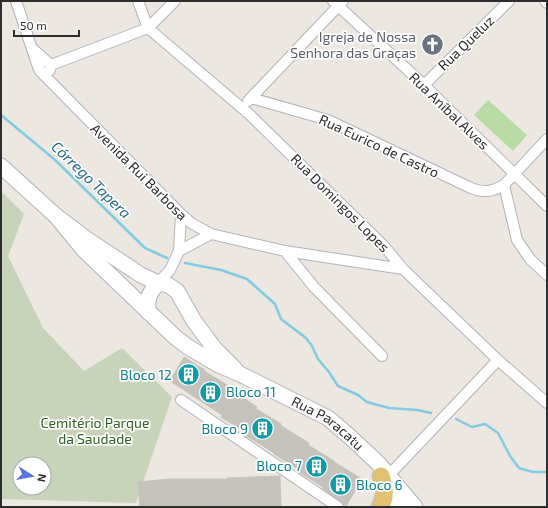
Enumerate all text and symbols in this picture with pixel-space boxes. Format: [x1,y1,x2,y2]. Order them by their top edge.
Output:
scale bar [14,12,79,38]
street label: Rua Queluz [434,12,497,74]
text: 50 m [20,18,47,32]
place label: Igreja de Nossa Senhora das Graças [290,28,416,62]
church icon: Igreja de Nossa Senhora das Graças [419,32,445,58]
street label: Rua Aníbal Alves [406,68,493,153]
street label: Rua Eurico de Castro [317,110,442,181]
street label: Avenida Rui Barbosa [88,120,191,223]
water label: Córrego Tapera [48,137,135,222]
street label: Rua Domingos Lopes [288,150,393,255]
building icon: Bloco 12 [175,362,201,388]
place label: Bloco 12 [120,366,172,383]
building icon: Bloco 11 [198,379,224,405]
place label: Bloco 11 [226,383,276,400]
street label: Rua Paracatu [289,392,368,454]
park label: Cemitério Parque da Saudade [40,414,150,447]
building icon: Bloco 9 [250,416,276,442]
place label: Bloco 9 [201,420,248,437]
building icon: Bloco 7 [304,453,330,479]
north arrow [12,456,52,496]
place label: Bloco 7 [256,457,302,474]
building icon: Bloco 6 [328,472,354,498]
text: N [35,473,49,483]
place label: Bloco 6 [356,476,403,493]

